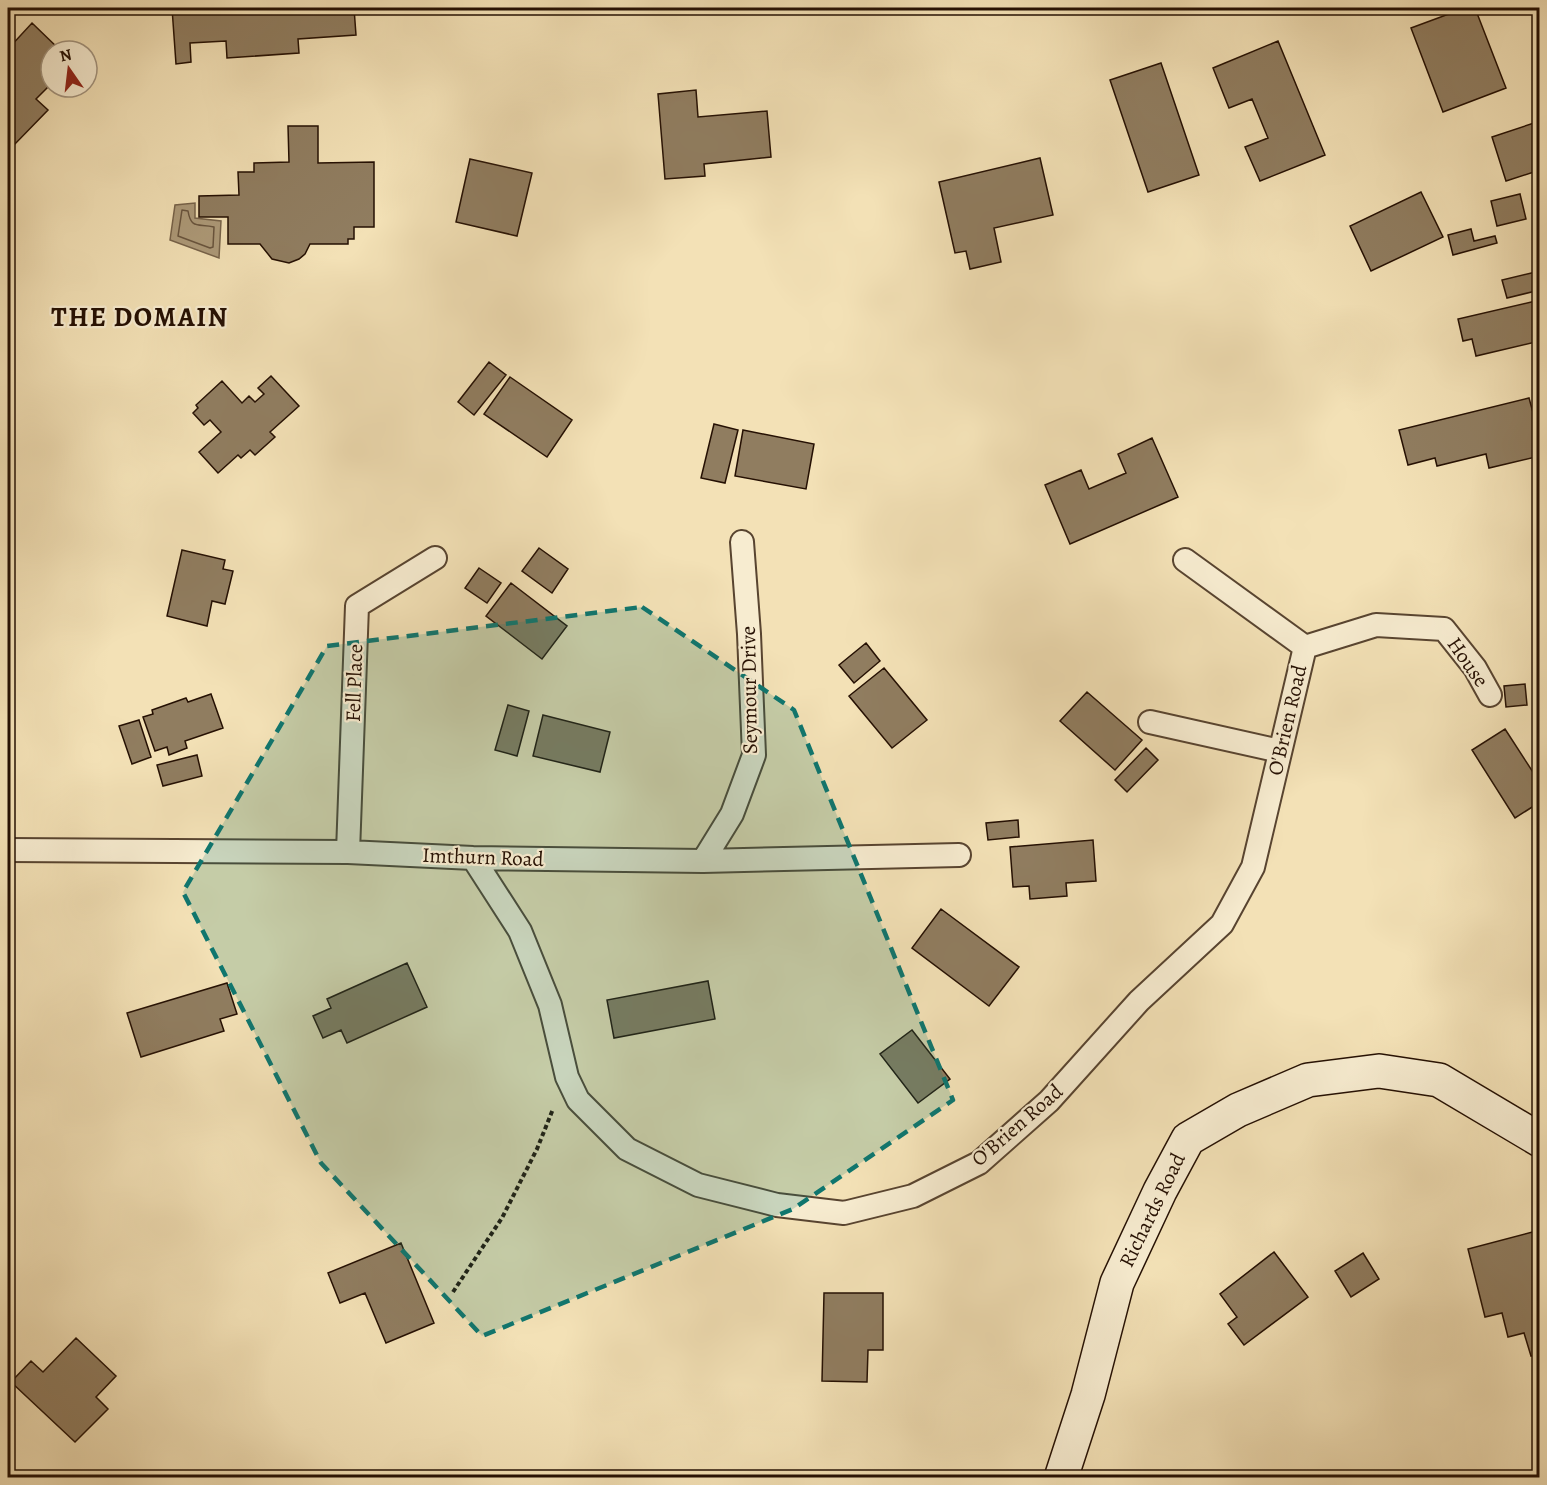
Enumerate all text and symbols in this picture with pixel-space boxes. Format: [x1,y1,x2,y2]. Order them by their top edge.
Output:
north arrow [39,39,99,99]
text: N [57,43,74,67]
district label: THE DOMAIN [51,299,229,335]
street label: Seymour Drive [734,626,764,754]
street label: House [1441,631,1495,693]
street label: Fell Place [339,643,369,723]
street label: O'Brien Road [1261,661,1313,778]
street label: Imthurn Road [422,841,545,873]
street label: O'Brien Road [965,1077,1069,1173]
street label: Richards Road [1112,1148,1192,1272]

